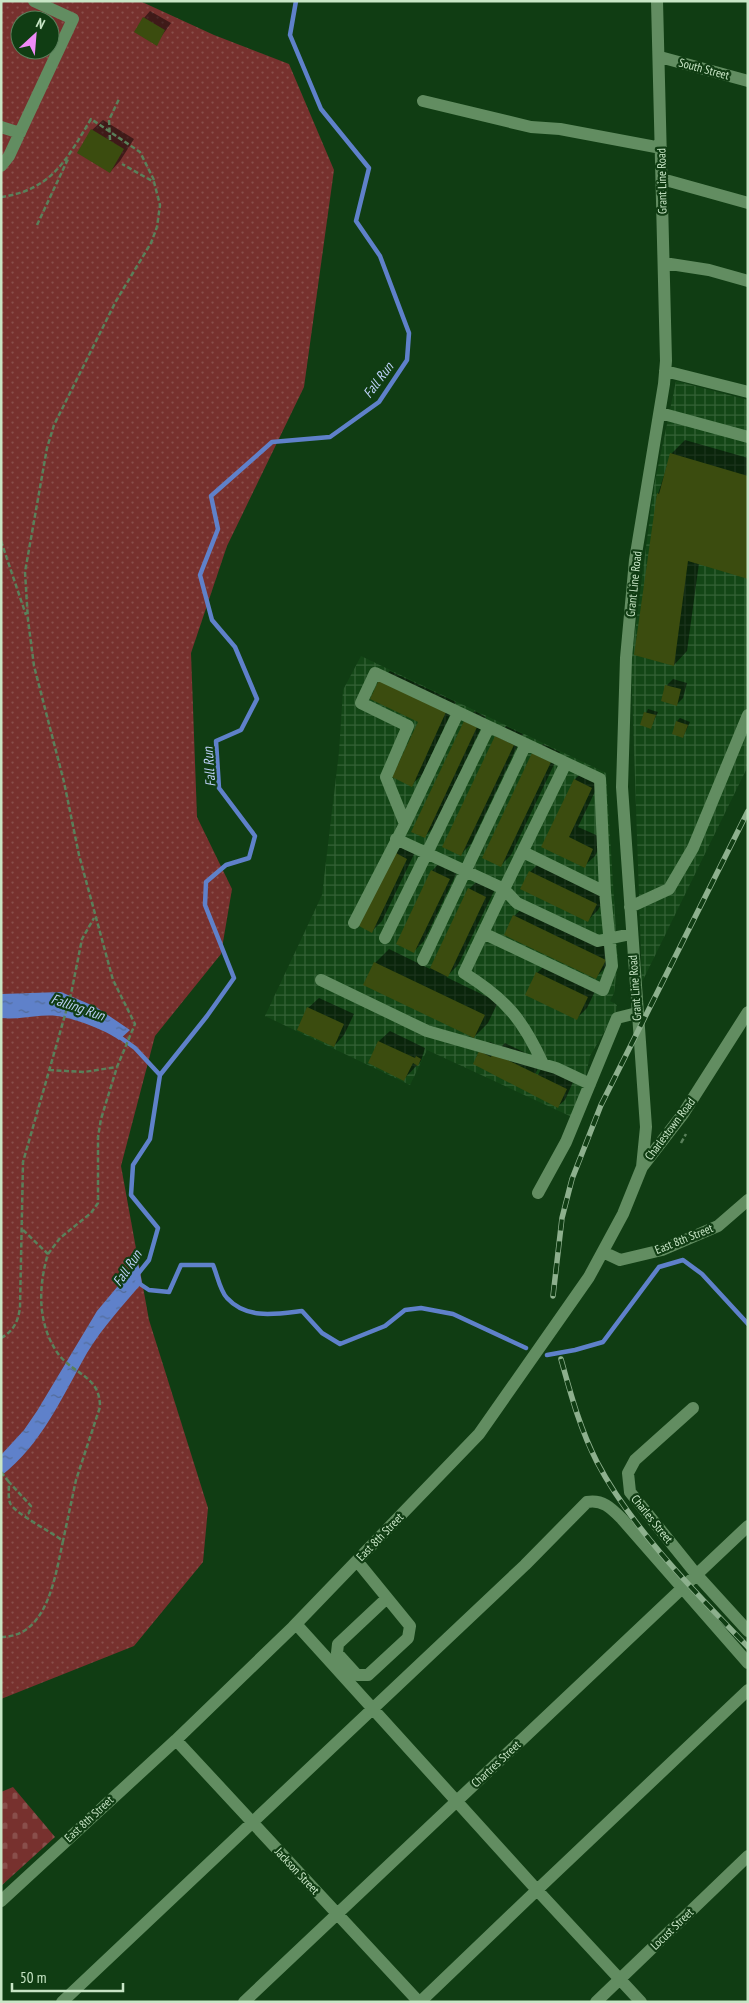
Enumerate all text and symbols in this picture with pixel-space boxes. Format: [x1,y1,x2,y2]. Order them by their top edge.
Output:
north arrow [10,10,60,60]
text: N [33,14,48,33]
street label: South Street [677,55,732,83]
street label: Grant Line Road [653,148,670,214]
water label: Fall Run [359,358,398,401]
street label: Grant Line Road [623,550,644,618]
water label: Fall Run [199,746,219,787]
street label: Grant Line Road [625,955,644,1021]
water label: Falling Run [49,990,108,1025]
street label: Charlestown Road [641,1095,698,1163]
street label: East 8th Street [653,1220,716,1257]
water label: Fall Run [108,1246,146,1290]
street label: Charles Street [628,1491,677,1547]
street label: East 8th Street [353,1509,407,1564]
street label: Chartres Street [468,1736,524,1790]
street label: East 8th Street [61,1792,117,1845]
street label: Jackson Street [271,1843,323,1898]
street label: Locust Street [647,1904,697,1953]
scale bar [12,1960,124,1992]
text: 50 m [20,1968,46,1987]

